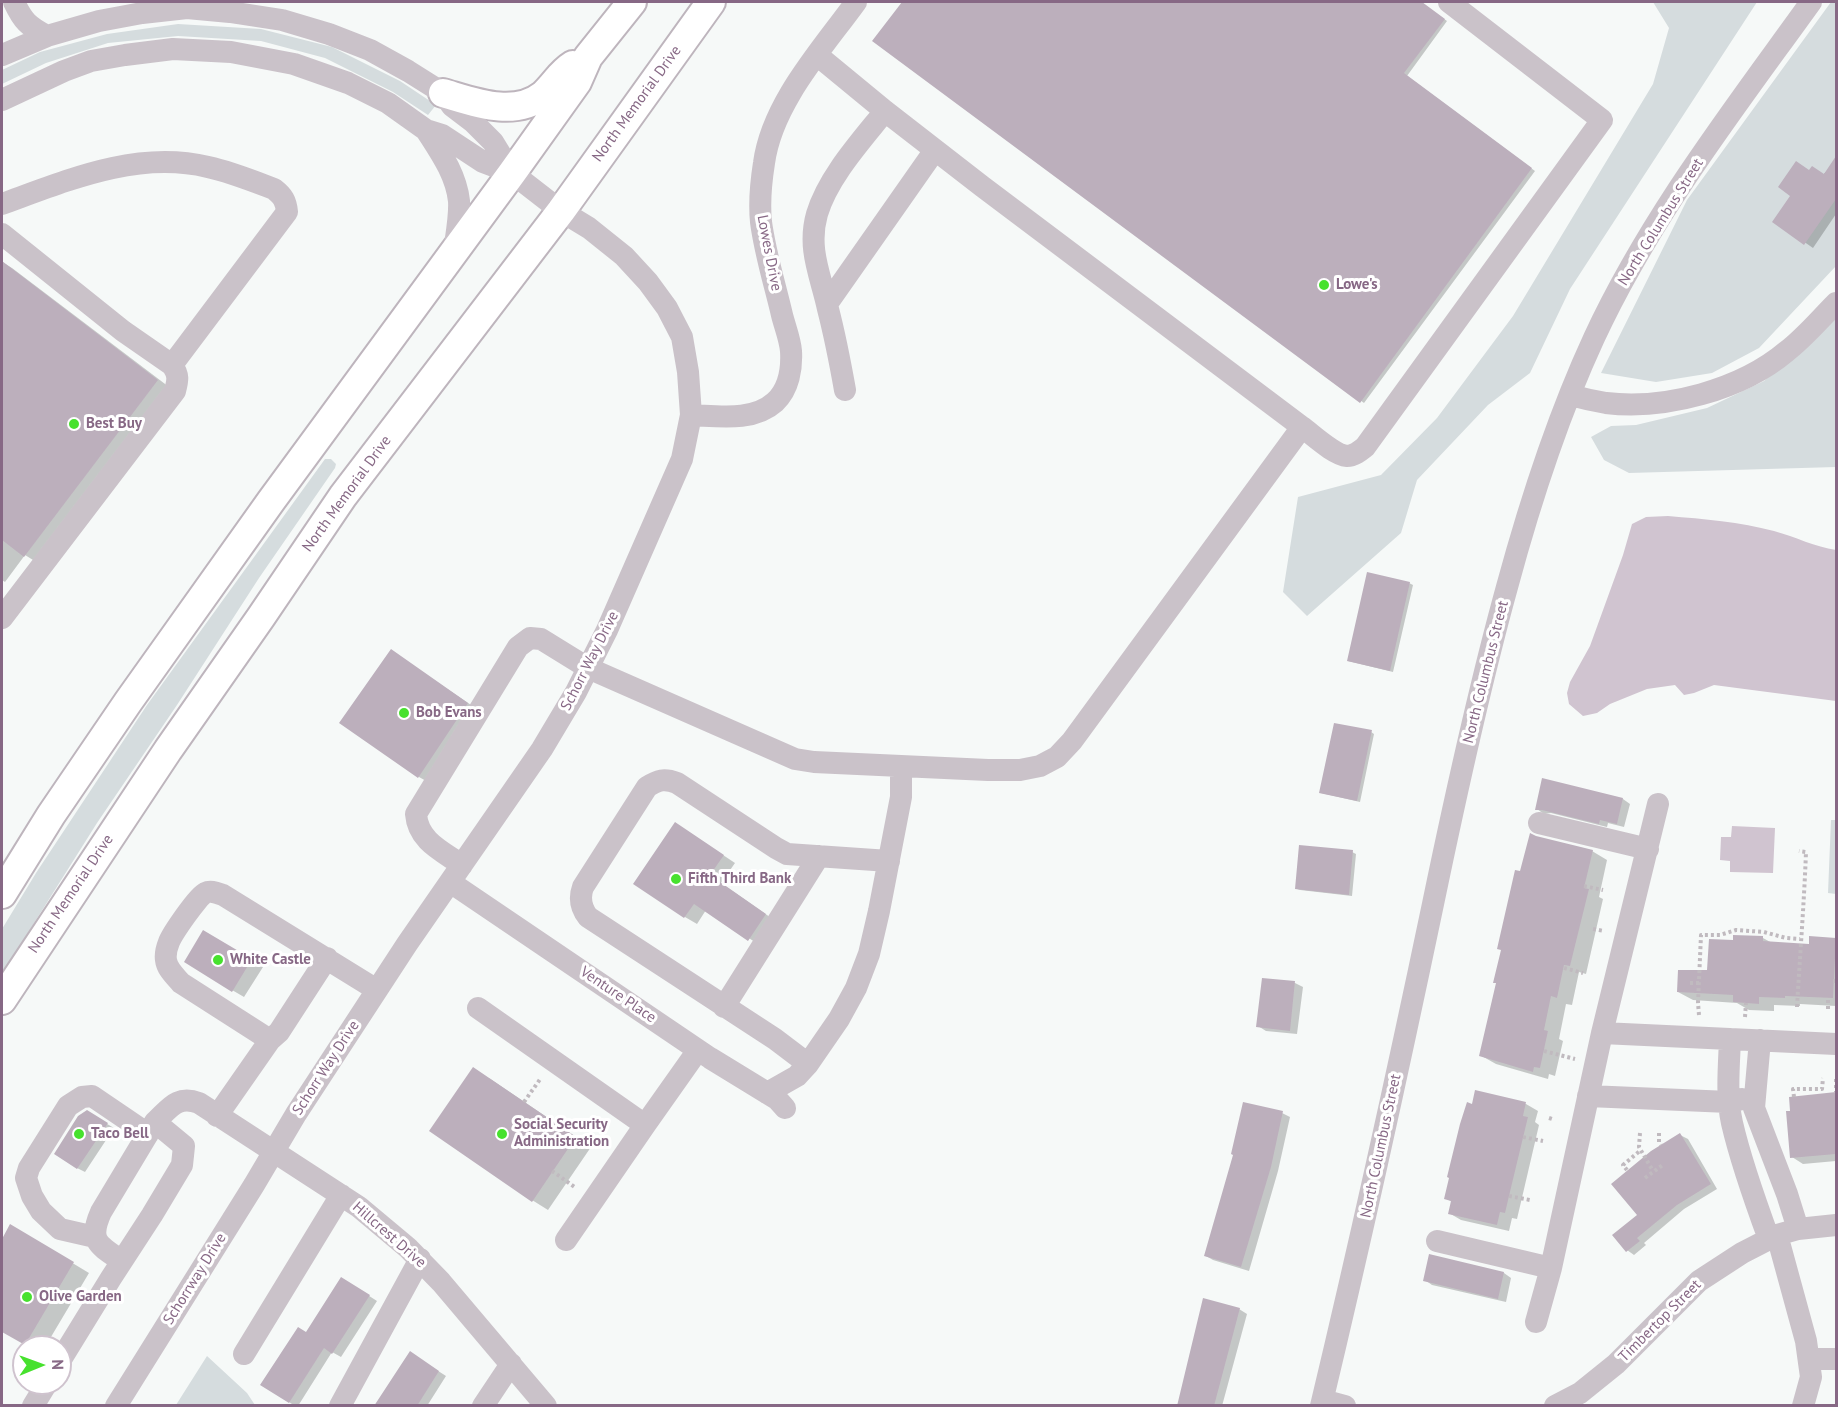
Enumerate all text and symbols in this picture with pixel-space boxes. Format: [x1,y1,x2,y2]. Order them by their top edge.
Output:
street label: North Memorial Drive [589,42,685,166]
street label: North Columbus Street [1615,155,1707,289]
street label: Lowes Drive [753,213,785,293]
place label: Lowe's [1336,276,1378,294]
marker: Lowe's [1317,278,1331,292]
place label: Best Buy [86,415,142,433]
marker: Best Buy [67,417,81,431]
street label: North Memorial Drive [299,432,395,556]
street label: North Columbus Street [1460,599,1512,745]
street label: Schorr Way Drive [557,608,623,714]
place label: Bob Evans [416,704,482,722]
marker: Bob Evans [397,706,411,720]
street label: North Memorial Drive [25,831,117,957]
place label: Fifth Third Bank [688,870,791,888]
marker: Fifth Third Bank [669,872,683,886]
place label: White Castle [230,951,311,969]
marker: White Castle [211,953,225,967]
street label: Venture Place [577,963,659,1027]
street label: Schorr Way Drive [289,1017,363,1119]
street label: North Columbus Street [1357,1072,1405,1220]
place label: Social Security Administration [514,1116,609,1151]
place label: Taco Bell [91,1125,149,1143]
marker: Taco Bell [72,1127,86,1141]
marker: Social Security Administration [495,1127,509,1141]
street label: Hillcrest Drive [349,1198,429,1272]
street label: Schorrway Drive [160,1230,230,1328]
street label: Timbertop Street [1615,1276,1705,1366]
place label: Olive Garden [39,1288,122,1306]
marker: Olive Garden [20,1290,34,1304]
north arrow [12,1335,72,1395]
text: N [48,1359,68,1370]

